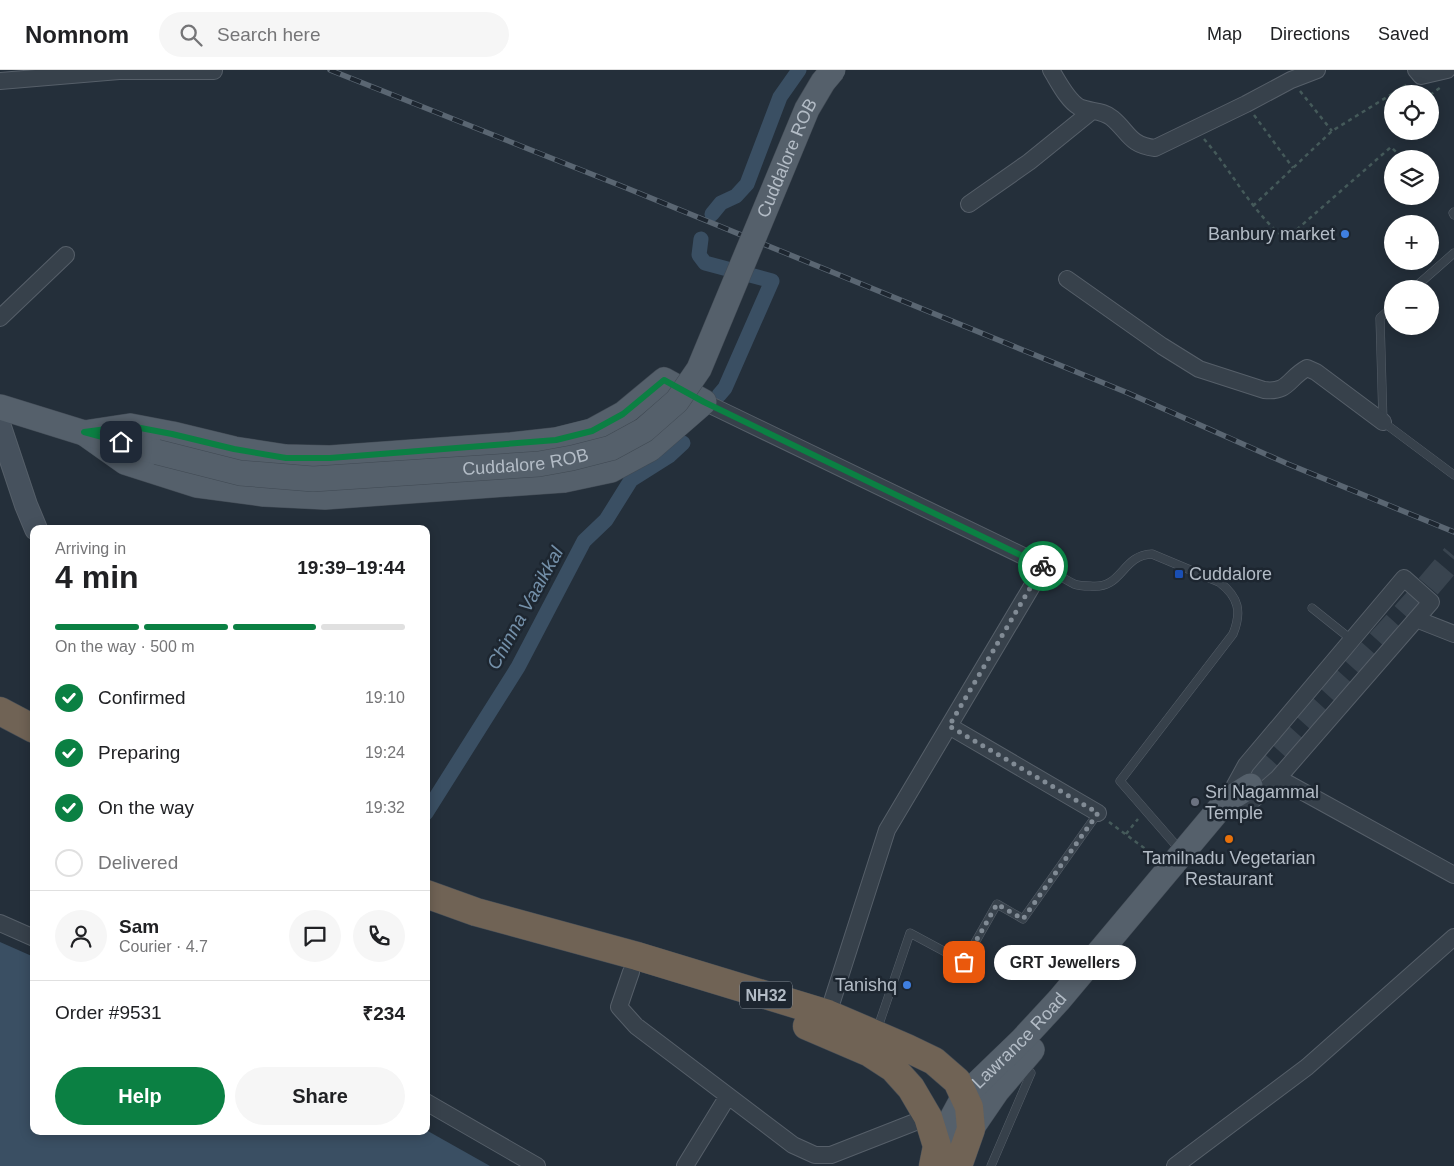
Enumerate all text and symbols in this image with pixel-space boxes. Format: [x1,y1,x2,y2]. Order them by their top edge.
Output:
search box [159,12,509,57]
text: Nomnom [25,21,129,48]
icon: search [177,21,205,49]
text: Search here [217,24,321,45]
text: Map [1207,24,1242,44]
text: Directions [1270,24,1350,44]
text: Saved [1378,24,1429,44]
map controls [1384,85,1439,335]
button: locate [1384,85,1439,140]
street label: Cuddalore ROB [753,95,821,221]
button: layers [1384,150,1439,205]
button: + [1384,215,1439,270]
place label: Banbury market [1208,224,1335,244]
marker: Banbury market [1339,228,1351,240]
button: − [1384,280,1439,335]
pin [100,421,142,463]
icon: home [107,428,135,456]
street label: Cuddalore ROB [462,444,591,479]
text: Arriving in [55,540,126,557]
courier [1018,541,1068,591]
water label: Chinna Vaaikkal [483,542,568,673]
icon: bike [1029,552,1057,580]
text: 19:39–19:44 [297,557,405,578]
text: 4 min [55,559,139,595]
place label: Cuddalore [1189,564,1272,584]
marker: Cuddalore [1173,568,1185,580]
text: On the way · 500 m [55,638,195,655]
icon: check [55,684,83,712]
text: Confirmed [98,687,186,708]
text: 19:10 [365,689,405,706]
icon: check [55,739,83,767]
text: Preparing [98,742,180,763]
text: 19:24 [365,744,405,761]
place label: Sri Nagammal Temple [1205,782,1319,823]
icon: check [55,794,83,822]
marker: Sri Nagammal Temple [1189,796,1201,808]
text: On the way [98,797,194,818]
text: 19:32 [365,799,405,816]
marker: Tamilnadu Vegetarian Restaurant [1223,833,1235,845]
place label: Tamilnadu Vegetarian Restaurant [1142,848,1316,889]
text: Delivered [98,852,178,873]
button: person [55,910,107,962]
button: chat [289,910,341,962]
button: phone [353,910,405,962]
text: Sam [119,916,159,937]
text: Courier · 4.7 [119,938,208,955]
pin [943,941,985,983]
callout: GRT Jewellers [994,944,1136,980]
icon: bag [950,948,978,976]
text: GRT Jewellers [1010,954,1120,971]
place label: Tanishq [835,975,897,995]
marker: Tanishq [901,979,913,991]
road number: NH32 [740,982,792,1008]
street label: Lawrance Road [968,989,1071,1093]
text: Order #9531 [55,1002,162,1023]
text: ₹234 [362,1003,405,1024]
button: Help [55,1067,225,1125]
button: Share [235,1067,405,1125]

